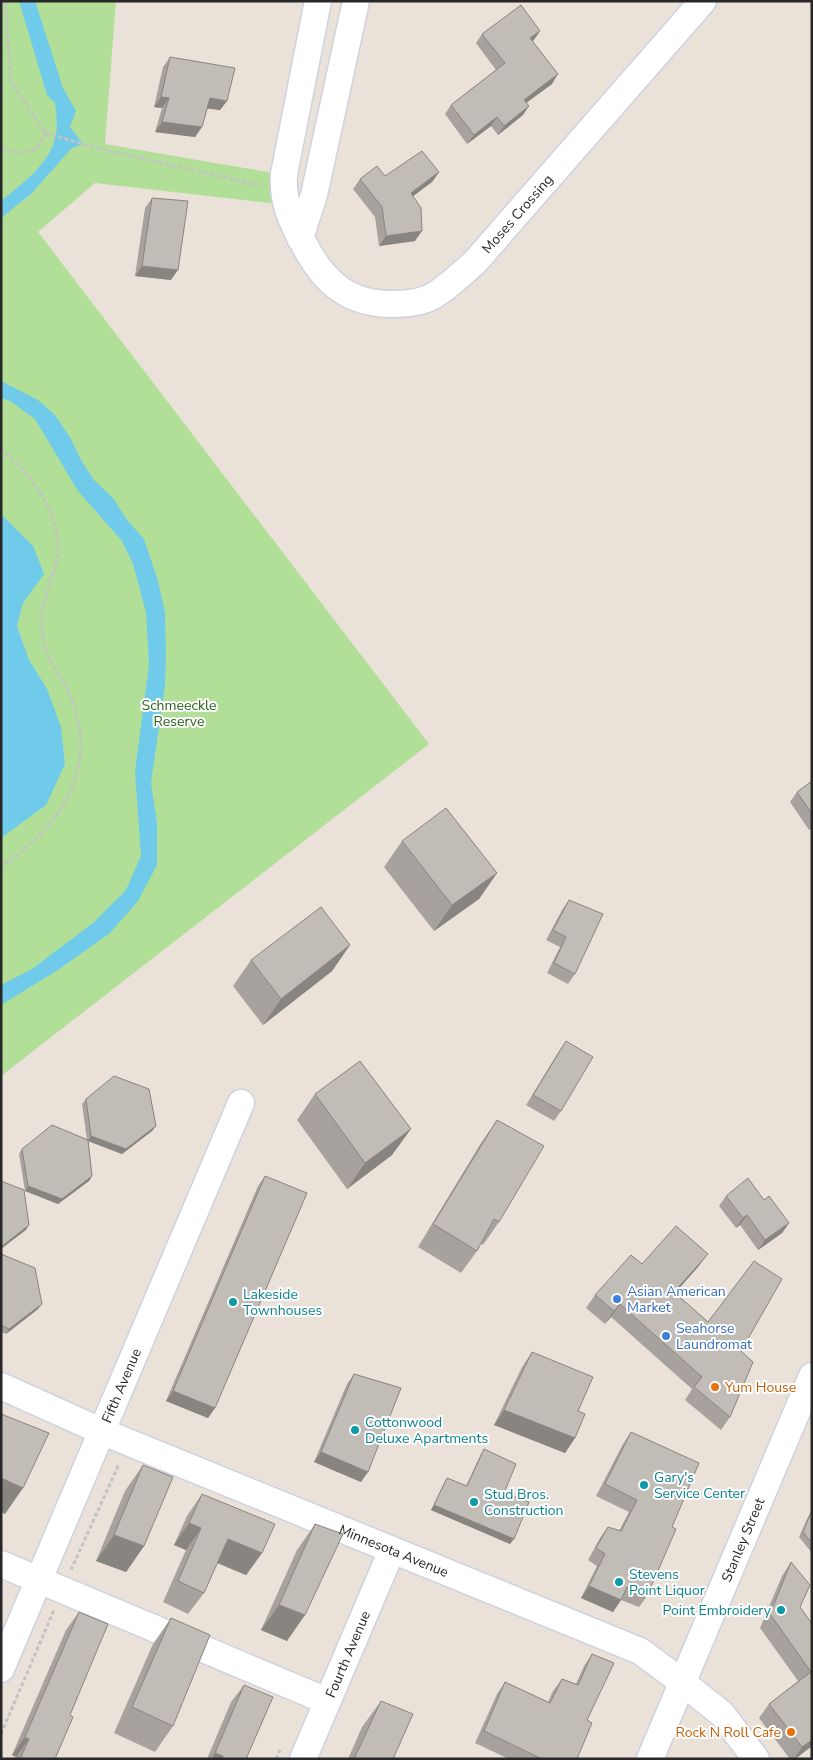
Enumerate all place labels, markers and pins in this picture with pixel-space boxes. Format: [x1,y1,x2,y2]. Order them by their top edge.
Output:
place label: Asian American Market [627,1282,726,1317]
place label: Lakeside Townhouses [243,1285,323,1320]
marker: Asian American Market [611,1293,623,1305]
marker: Lakeside Townhouses [227,1296,239,1308]
place label: Seahorse Laundromat [676,1319,752,1354]
marker: Seahorse Laundromat [660,1330,672,1342]
place label: Yum House [724,1378,796,1397]
marker: Yum House [709,1381,721,1393]
place label: Cottonwood Deluxe Apartments [365,1413,488,1448]
marker: Cottonwood Deluxe Apartments [349,1424,361,1436]
place label: Gary's Service Center [654,1468,745,1503]
marker: Gary's Service Center [638,1479,650,1491]
place label: Stud Bros. Construction [484,1485,563,1520]
marker: Stud Bros. Construction [468,1496,480,1508]
place label: Stevens Point Liquor [629,1565,705,1600]
marker: Stevens Point Liquor [613,1576,625,1588]
place label: Point Embroidery [662,1601,772,1620]
marker: Point Embroidery [775,1604,787,1616]
place label: Rock N Roll Cafe [676,1723,781,1742]
marker: Rock N Roll Cafe [785,1726,797,1738]

